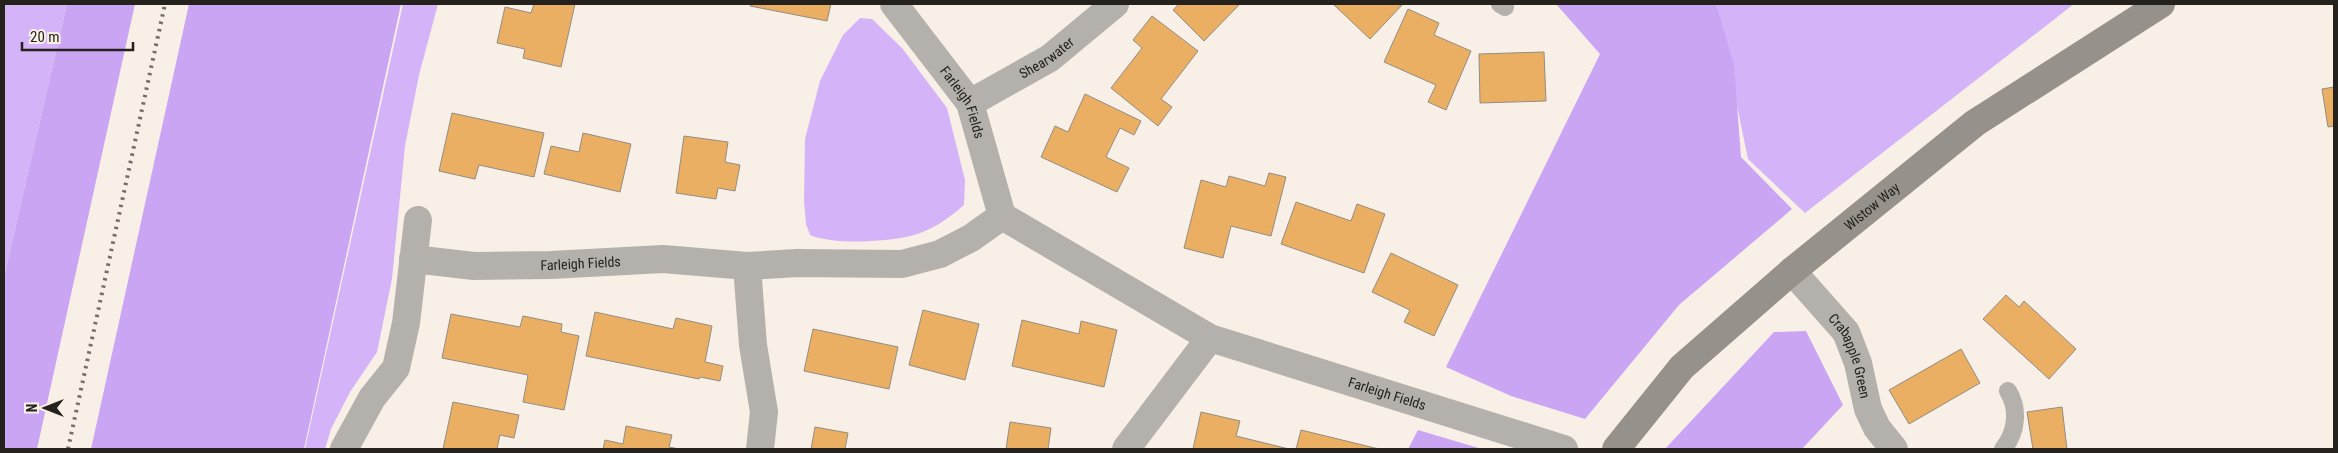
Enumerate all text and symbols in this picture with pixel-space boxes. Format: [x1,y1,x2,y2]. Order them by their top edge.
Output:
scale bar [22,20,134,52]
text: 20 m [30,28,60,46]
street label: Shearwater [1016,34,1077,82]
street label: Farleigh Fields [937,63,988,140]
street label: Wistow Way [1841,179,1903,234]
street label: Farleigh Fields [540,253,621,273]
street label: Crabapple Green [1825,310,1873,400]
street label: Farleigh Fields [1346,374,1428,413]
north arrow [20,383,70,433]
text: N [24,404,40,412]

